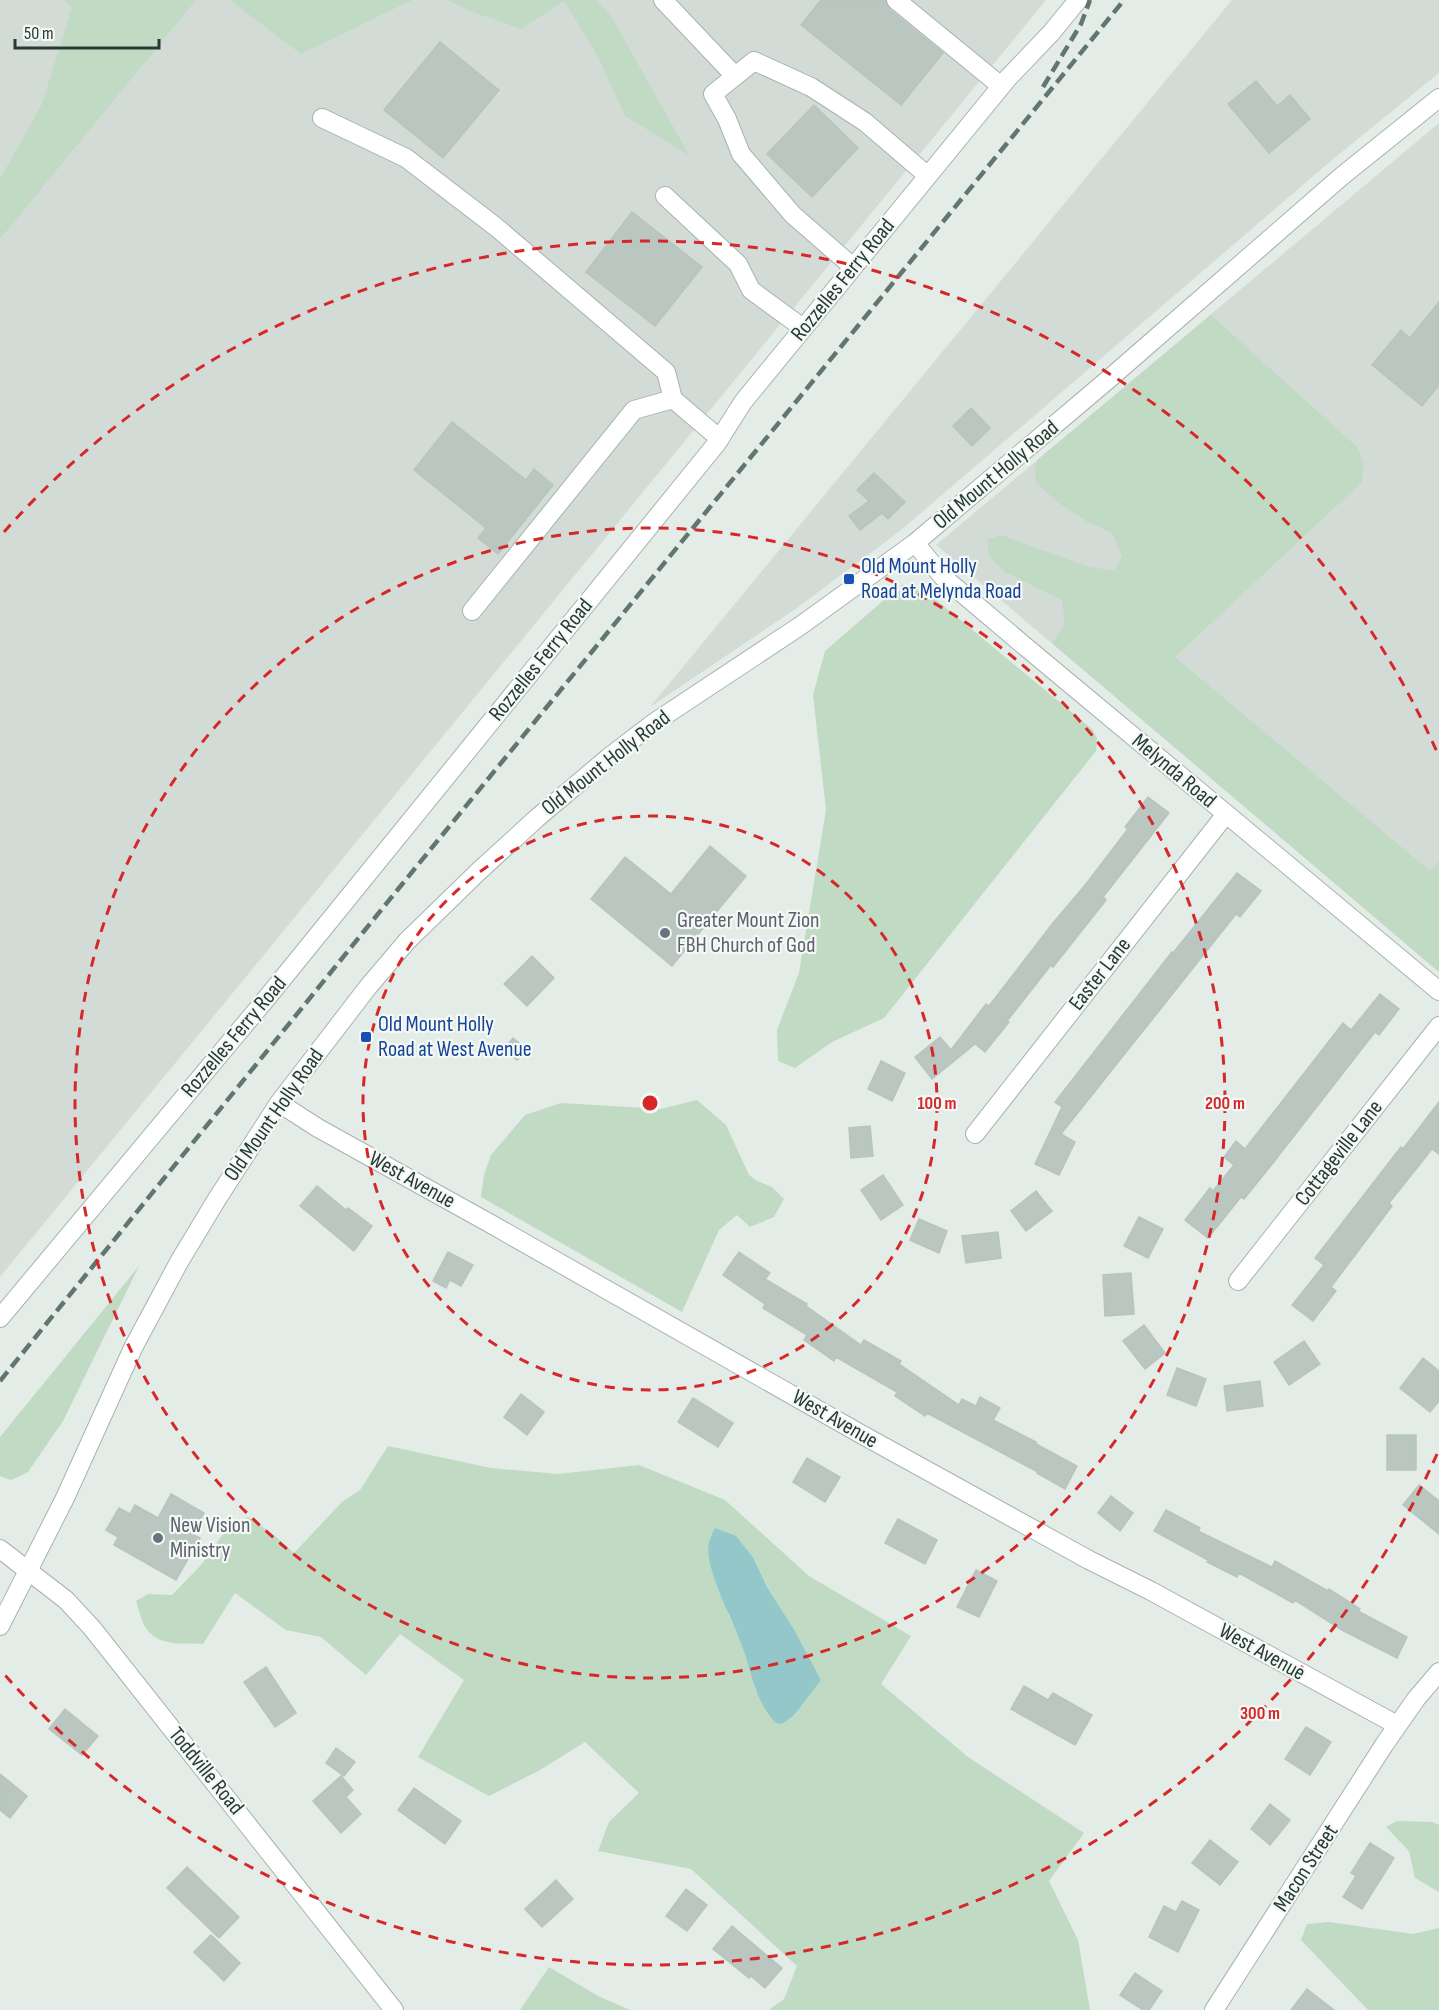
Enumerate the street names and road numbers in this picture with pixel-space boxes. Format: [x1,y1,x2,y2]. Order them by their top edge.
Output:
street label: Rozzelles Ferry Road [785,213,901,347]
street label: Old Mount Holly Road [928,415,1064,535]
street label: Rozzelles Ferry Road [483,593,599,727]
street label: Old Mount Holly Road [536,704,676,822]
street label: Melynda Road [1126,728,1222,814]
street label: Easter Lane [1063,932,1137,1016]
street label: Rozzelles Ferry Road [175,971,293,1103]
street label: Old Mount Holly Road [218,1043,330,1187]
street label: Cottageville Lane [1289,1095,1389,1211]
street label: West Avenue [364,1145,460,1215]
street label: West Avenue [787,1384,883,1454]
street label: West Avenue [1214,1617,1310,1687]
street label: Toddville Road [163,1722,249,1820]
street label: Macon Street [1268,1819,1344,1917]

